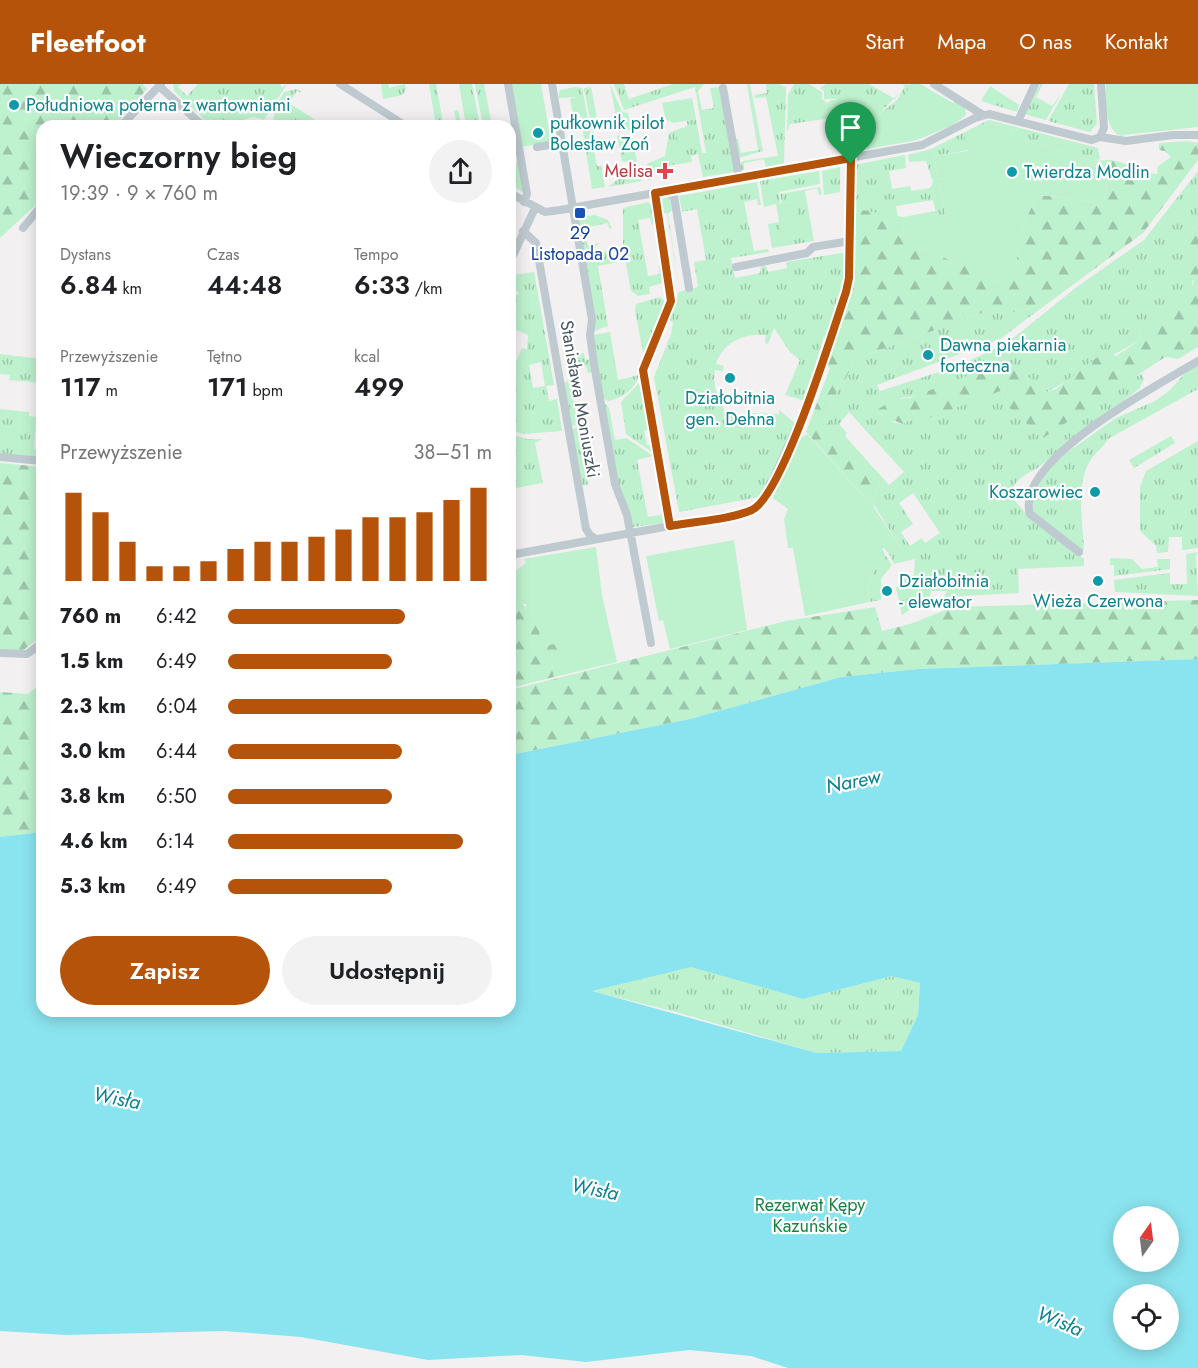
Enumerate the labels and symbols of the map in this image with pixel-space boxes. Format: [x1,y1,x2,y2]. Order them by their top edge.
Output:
place label: Południowa poterna z wartowniami [26,92,291,118]
marker: Południowa poterna z wartowniami [7,98,21,112]
pin [825,102,876,164]
place label: pułkownik pilot Bolesław Zoń [550,110,665,157]
marker: pułkownik pilot Bolesław Zoń [531,126,545,140]
place label: Melisa [604,158,653,184]
place label: Twierdza Modlin [1024,159,1150,185]
marker: Melisa [658,164,672,178]
marker: Twierdza Modlin [1005,165,1019,179]
marker: 29 Listopada 02 [573,206,587,220]
place label: 29 Listopada 02 [531,220,629,267]
street label: Stanisława Moniuszki [553,318,607,480]
place label: Dawna piekarnia forteczna [940,332,1066,379]
marker: Dawna piekarnia forteczna [921,348,935,362]
marker: Działobitnia gen. Dehna [723,371,737,385]
place label: Działobitnia gen. Dehna [685,385,775,432]
place label: Koszarowiec [989,479,1083,505]
marker: Koszarowiec [1088,485,1102,499]
place label: Działobitnia - elewator [899,568,989,615]
marker: Wieża Czerwona [1091,574,1105,588]
marker: Działobitnia - elewator [880,584,894,598]
place label: Wieża Czerwona [1033,588,1163,614]
water label: Narew [823,762,885,801]
water label: Wisła [91,1080,143,1117]
water label: Wisła [569,1171,621,1208]
park label: Rezerwat Kępy Kazuńskie [755,1192,865,1239]
north arrow [1113,1206,1179,1272]
water label: Wisła [1032,1299,1087,1344]

